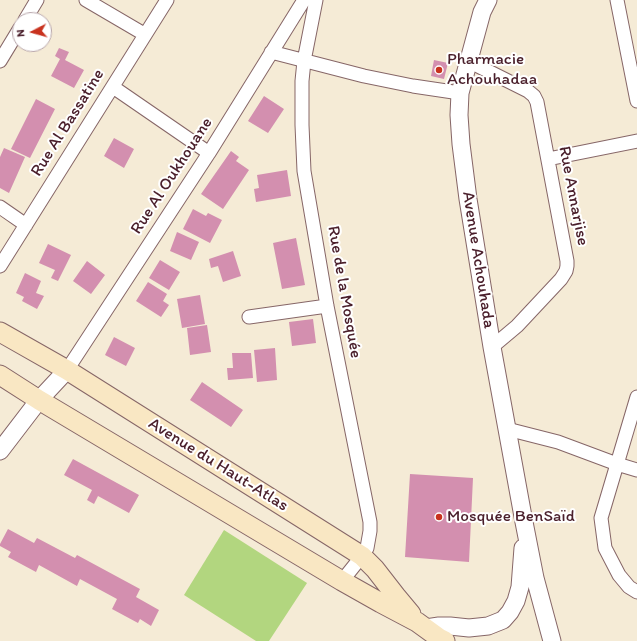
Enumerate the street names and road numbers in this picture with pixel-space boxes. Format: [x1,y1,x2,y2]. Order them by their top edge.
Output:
street label: Rue Al Bassatine [27,66,109,180]
street label: Rue Al Oukhouane [127,114,217,238]
street label: Rue Annarjise [553,144,593,248]
street label: Avenue Achouhada [457,190,499,330]
street label: Rue de la Mosquée [322,224,366,360]
street label: Avenue du Haut-Atlas [144,414,292,516]

